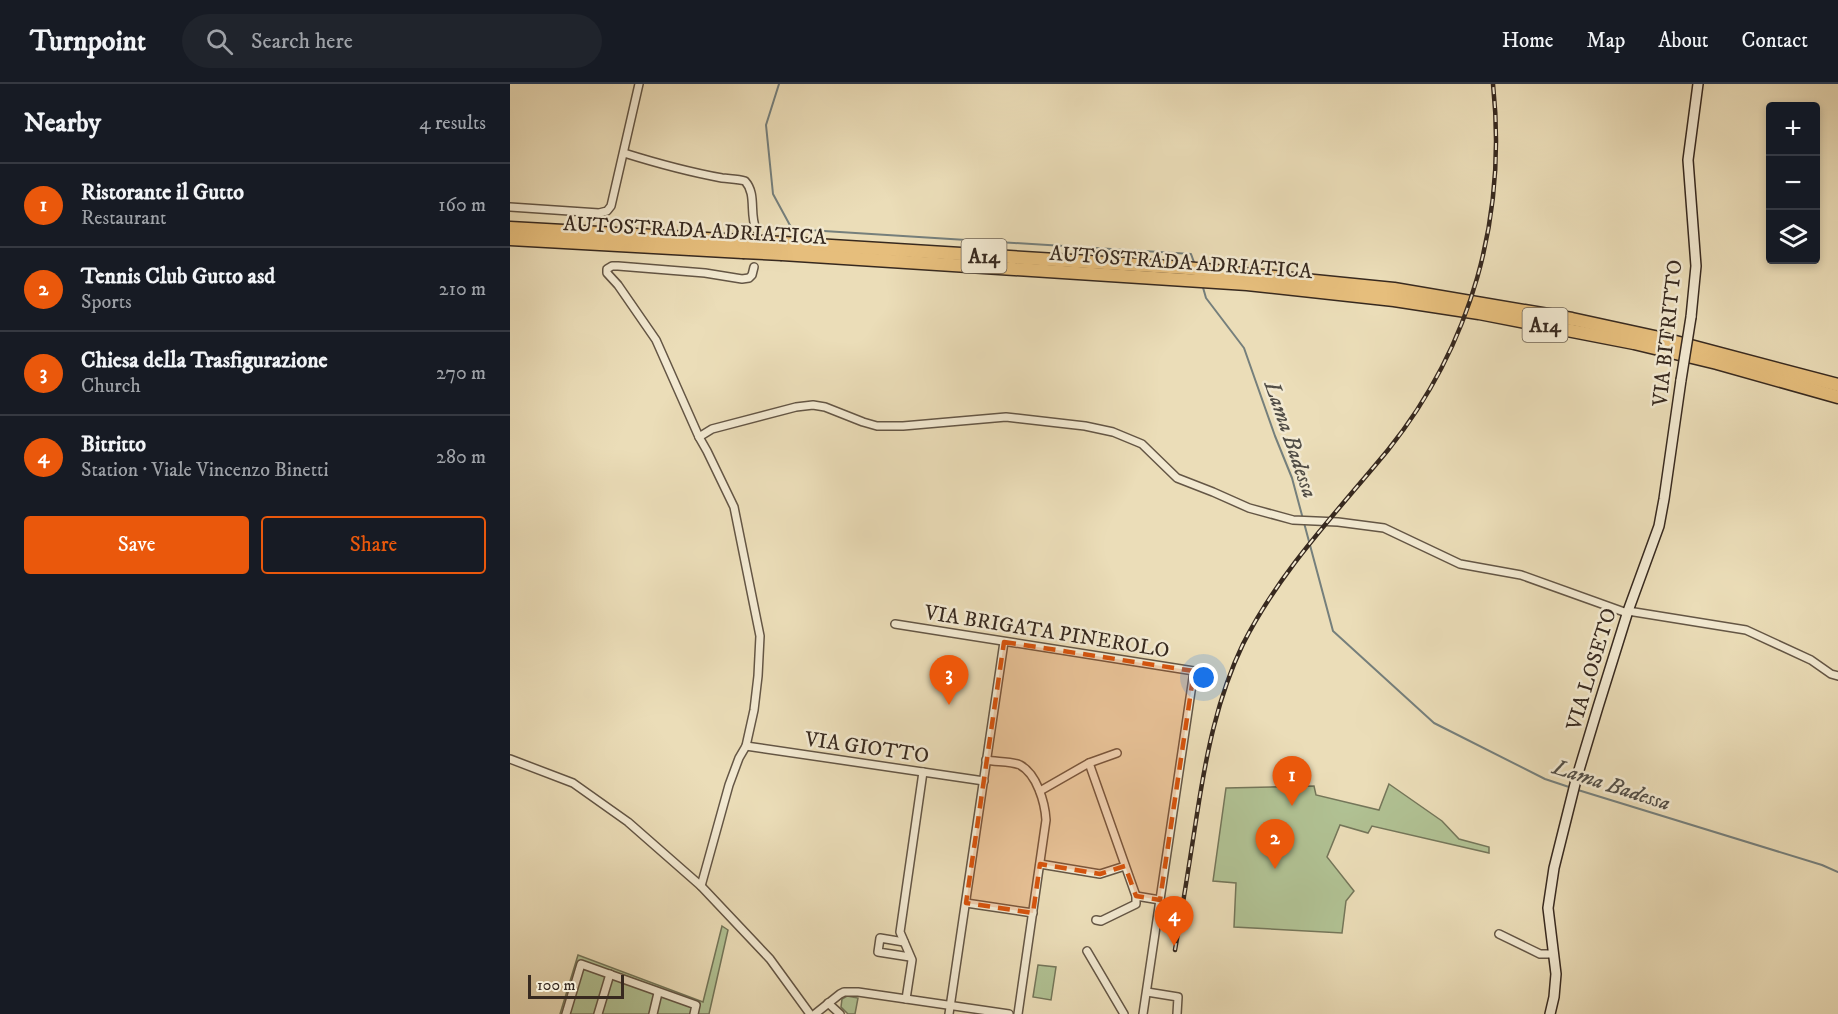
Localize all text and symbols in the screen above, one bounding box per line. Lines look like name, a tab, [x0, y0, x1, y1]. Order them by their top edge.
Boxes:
search box	[182, 14, 602, 68]
text: Turnpoint	[30, 24, 146, 59]
icon: search	[203, 25, 236, 58]
text: Search here	[251, 28, 353, 55]
text: Home	[1502, 28, 1554, 54]
text: Map	[1587, 28, 1625, 54]
text: About	[1658, 28, 1709, 54]
text: Contact	[1742, 28, 1808, 54]
map controls	[1766, 102, 1820, 264]
button: +	[1766, 102, 1820, 156]
text: Nearby	[24, 107, 101, 140]
text: 4 results	[419, 111, 486, 136]
button: −	[1766, 156, 1820, 210]
text: Ristorante il Gutto	[81, 179, 244, 206]
text: 1	[40, 193, 47, 218]
text: 160 m	[438, 193, 486, 218]
text: Restaurant	[81, 206, 166, 231]
button: layers	[1766, 210, 1820, 264]
street label: AUTOSTRADA ADRIATICA	[563, 211, 828, 251]
road number: A14	[962, 239, 1006, 273]
street label: AUTOSTRADA ADRIATICA	[1049, 241, 1314, 285]
street label: VIA BITRITTO	[1647, 258, 1689, 409]
text: Tennis Club Gutto asd	[81, 263, 275, 290]
text: 2	[39, 277, 48, 302]
text: 210 m	[439, 277, 486, 302]
text: Sports	[81, 290, 132, 315]
road number: A14	[1522, 308, 1568, 342]
text: Chiesa della Trasfigurazione	[81, 347, 328, 374]
text: 3	[40, 361, 47, 386]
text: 270 m	[436, 361, 486, 386]
text: Church	[81, 374, 141, 399]
water label: Lama Badessa	[1257, 376, 1323, 502]
text: Bitritto	[81, 431, 146, 458]
text: 4	[38, 445, 49, 470]
text: 280 m	[436, 445, 486, 470]
text: Station · Viale Vincenzo Binetti	[81, 458, 329, 483]
button: Save	[24, 516, 249, 574]
button: Share	[261, 516, 486, 574]
street label: VIA BRIGATA PINEROLO	[922, 600, 1171, 664]
street label: VIA LOSETO	[1561, 605, 1623, 735]
pin: 3	[930, 656, 968, 705]
your location	[1189, 663, 1218, 692]
street label: VIA GIOTTO	[802, 726, 931, 770]
water label: Lama Badessa	[1548, 753, 1674, 817]
pin: 1	[1272, 756, 1312, 806]
pin: 2	[1256, 820, 1294, 869]
pin: 4	[1154, 896, 1194, 946]
scale bar	[528, 972, 624, 1000]
text: 100 m	[537, 975, 576, 995]

